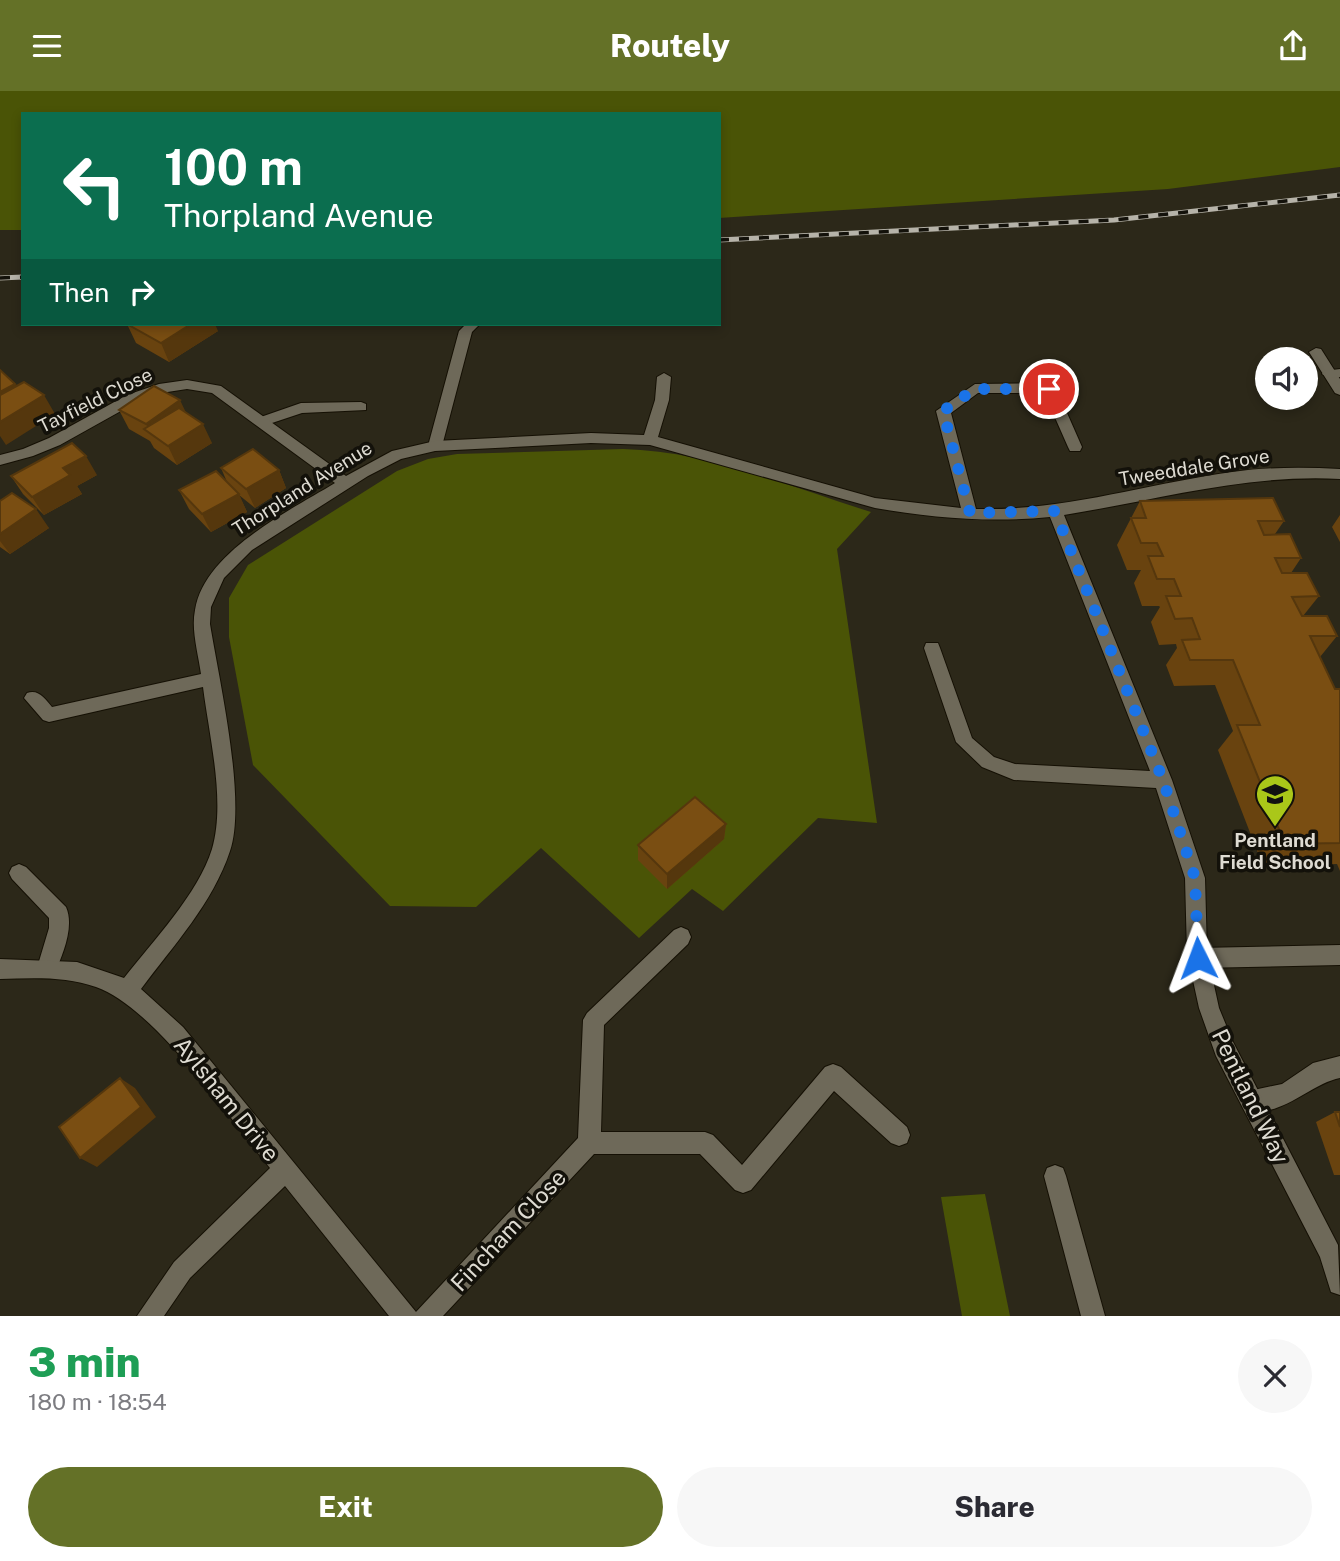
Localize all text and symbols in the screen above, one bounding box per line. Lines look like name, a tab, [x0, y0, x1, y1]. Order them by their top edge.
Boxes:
icon: menu	[28, 27, 66, 65]
text: Routely	[610, 27, 730, 64]
icon: share	[1274, 27, 1312, 65]
text: 100 m	[164, 138, 303, 196]
icon: left	[49, 140, 140, 231]
text: Thorpland Avenue	[164, 197, 434, 234]
icon: right	[123, 273, 161, 311]
text: Then	[49, 277, 109, 308]
map controls	[1255, 347, 1318, 410]
button: sound	[1255, 347, 1318, 410]
pin	[1019, 359, 1079, 419]
street label: Tayfield Close	[34, 363, 156, 437]
icon: arrive	[1030, 370, 1068, 408]
street label: Thorpland Avenue	[228, 436, 376, 540]
street label: Tweeddale Grove	[1117, 444, 1271, 490]
school or university icon: Pentland Field School	[1254, 773, 1296, 828]
place label: Pentland Field School	[1219, 829, 1331, 873]
position arrow	[1161, 921, 1235, 995]
street label: Pentland Way	[1207, 1024, 1295, 1168]
street label: Aylsham Drive	[169, 1031, 285, 1167]
street label: Fincham Close	[445, 1164, 571, 1296]
text: 3 min	[28, 1337, 141, 1386]
button: close	[1238, 1339, 1312, 1413]
text: 180 m · 18:54	[28, 1388, 167, 1415]
button: Exit	[28, 1467, 663, 1547]
button: Share	[677, 1467, 1312, 1547]

